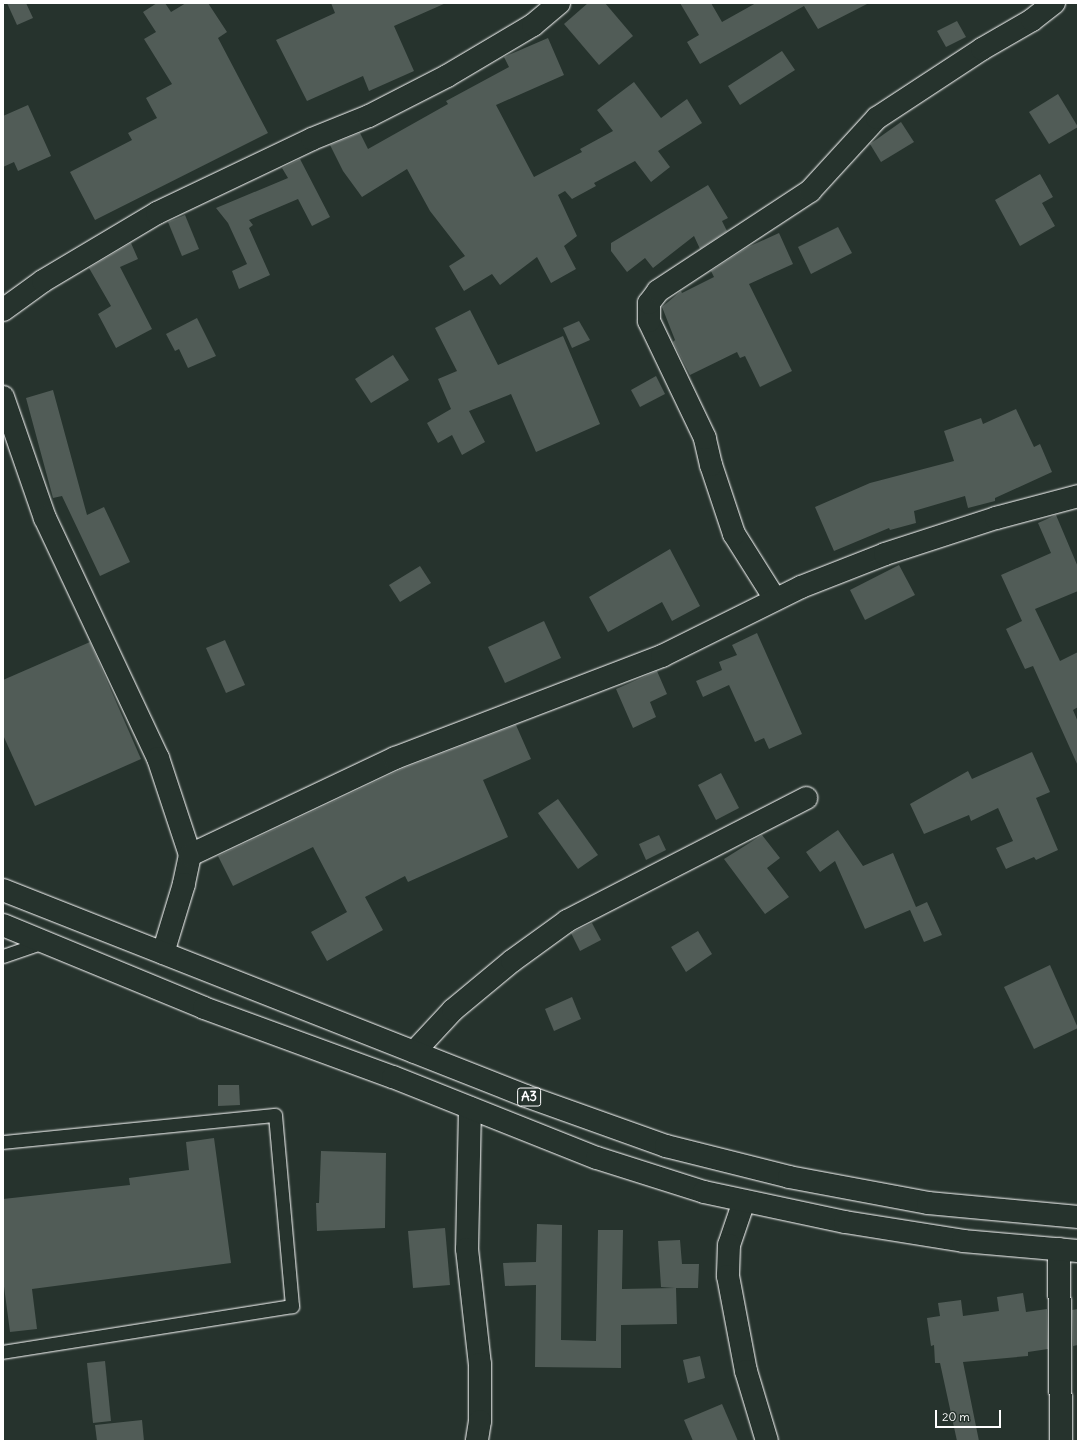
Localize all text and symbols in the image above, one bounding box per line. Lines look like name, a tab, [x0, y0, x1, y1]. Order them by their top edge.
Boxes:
road number: A3	[517, 1086, 541, 1108]
scale bar	[937, 1402, 1003, 1428]
text: 20 m	[942, 1409, 970, 1424]

